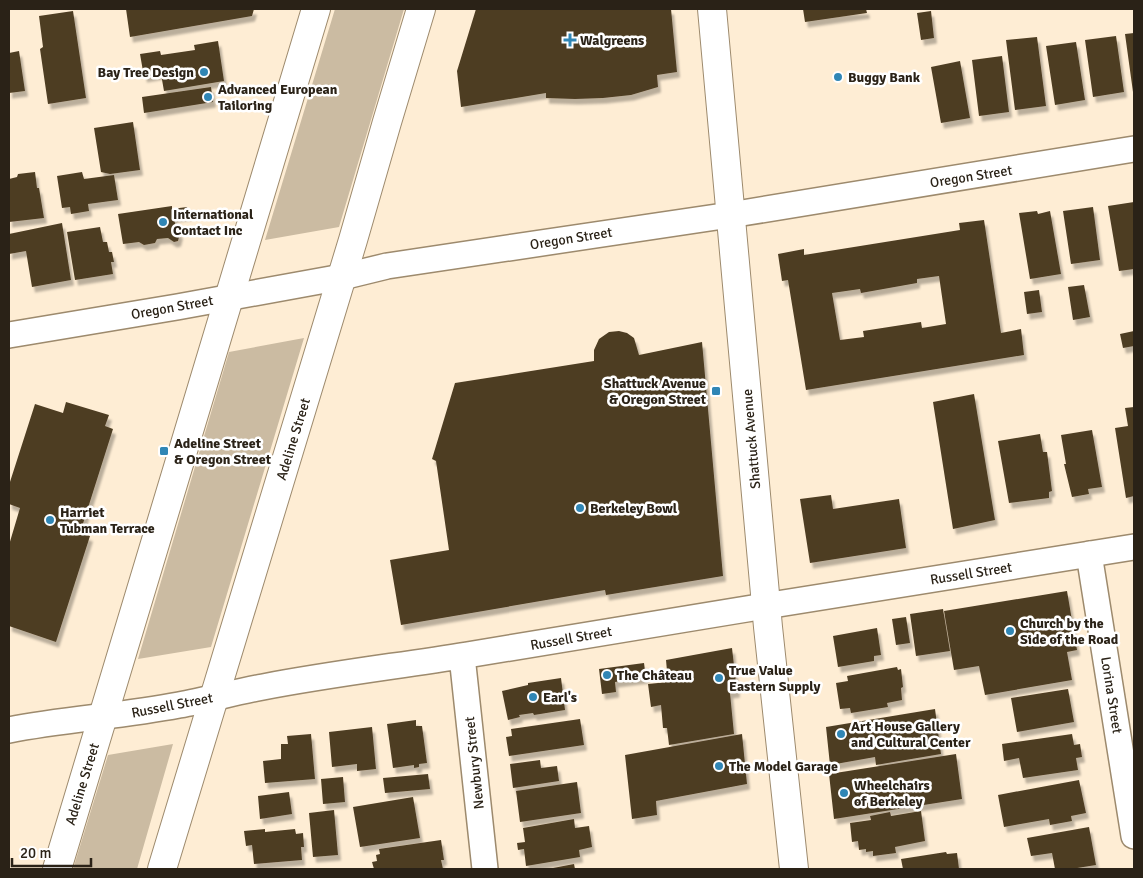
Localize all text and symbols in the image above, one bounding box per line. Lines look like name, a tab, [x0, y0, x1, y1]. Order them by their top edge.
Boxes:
place label: Walgreens	[580, 32, 644, 49]
marker: Walgreens	[564, 34, 576, 46]
place label: Bay Tree Design	[98, 64, 194, 81]
marker: Bay Tree Design	[198, 66, 210, 78]
place label: Buggy Bank	[848, 69, 921, 86]
marker: Buggy Bank	[832, 71, 844, 83]
place label: Advanced European Tailoring	[218, 81, 338, 114]
marker: Advanced European Tailoring	[202, 91, 214, 103]
street label: Oregon Street	[929, 162, 1013, 191]
place label: International Contact Inc	[173, 206, 254, 239]
marker: International Contact Inc	[157, 216, 169, 228]
street label: Oregon Street	[529, 224, 613, 253]
street label: Oregon Street	[130, 292, 215, 323]
place label: Shattuck Avenue & Oregon Street	[604, 375, 707, 408]
marker: Shattuck Avenue & Oregon Street	[710, 385, 722, 397]
street label: Shattuck Avenue	[739, 388, 764, 490]
street label: Adeline Street	[273, 396, 314, 482]
place label: Adeline Street & Oregon Street	[174, 435, 272, 468]
marker: Adeline Street & Oregon Street	[158, 445, 170, 457]
place label: Berkeley Bowl	[590, 500, 678, 517]
marker: Berkeley Bowl	[574, 502, 586, 514]
place label: Harriet Tubman Terrace	[60, 504, 155, 537]
marker: Harriet Tubman Terrace	[44, 514, 56, 526]
street label: Russell Street	[929, 559, 1013, 588]
place label: Church by the Side of the Road	[1020, 615, 1119, 648]
street label: Russell Street	[529, 623, 613, 654]
marker: Church by the Side of the Road	[1004, 625, 1016, 637]
street label: Lorina Street	[1097, 655, 1126, 735]
place label: True Value Eastern Supply	[729, 662, 820, 695]
place label: The Château	[617, 667, 692, 684]
marker: The Château	[601, 669, 613, 681]
marker: True Value Eastern Supply	[713, 672, 725, 684]
street label: Russell Street	[130, 689, 214, 722]
place label: Earl's	[543, 689, 577, 706]
marker: Earl's	[527, 691, 539, 703]
street label: Newbury Street	[461, 716, 488, 810]
place label: Art House Gallery and Cultural Center	[851, 718, 971, 751]
marker: Art House Gallery and Cultural Center	[835, 728, 847, 740]
street label: Adeline Street	[62, 741, 103, 827]
place label: The Model Garage	[729, 758, 838, 775]
marker: The Model Garage	[713, 760, 725, 772]
place label: Wheelchairs of Berkeley	[854, 777, 930, 810]
marker: Wheelchairs of Berkeley	[838, 787, 850, 799]
scale bar	[12, 836, 91, 868]
text: 20 m	[20, 844, 51, 862]

